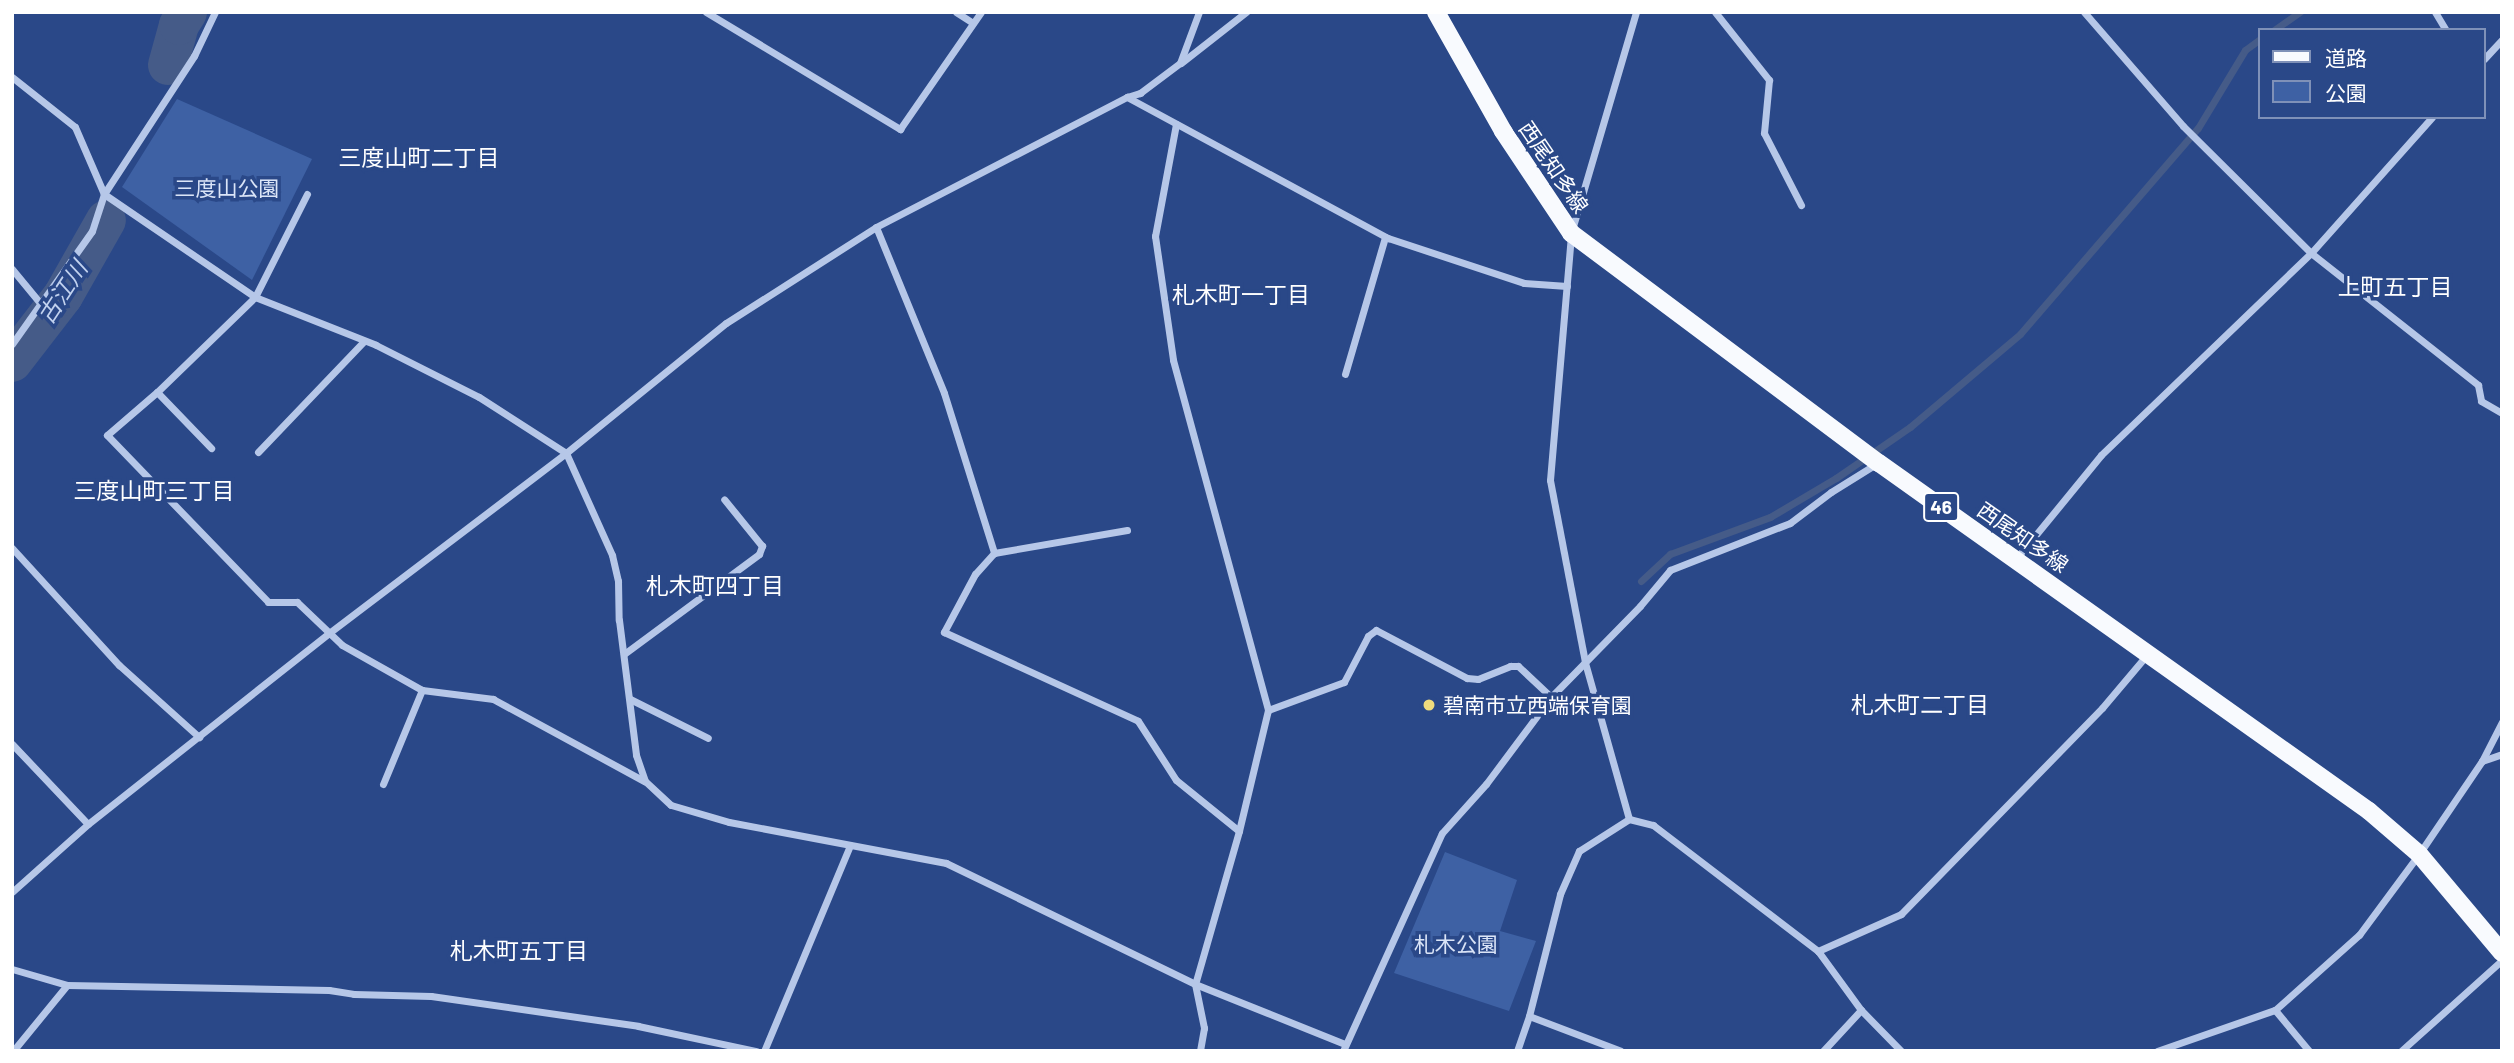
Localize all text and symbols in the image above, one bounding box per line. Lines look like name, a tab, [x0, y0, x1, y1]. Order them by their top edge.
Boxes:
legend	[2258, 28, 2486, 119]
text: 道路	[2325, 45, 2367, 70]
text: 公園	[2325, 80, 2367, 105]
street label: 西尾知多線	[1514, 116, 1594, 218]
district label: 三度山町二丁目	[339, 143, 499, 171]
park label: 三度山公園	[175, 175, 279, 201]
water label: 古江川	[32, 256, 92, 328]
district label: 上町五丁目	[2338, 272, 2452, 300]
district label: 札木町一丁目	[1172, 280, 1310, 308]
district label: 三度山町三丁目	[74, 476, 234, 504]
road number: 46	[1922, 492, 1960, 522]
street label: 西尾知多線	[1973, 497, 2073, 577]
district label: 札木町四丁目	[646, 571, 784, 599]
district label: 札木町二丁目	[1851, 690, 1989, 718]
place label: 碧南市立西端保育園	[1443, 692, 1632, 718]
marker: 碧南市立西端保育園	[1421, 697, 1437, 713]
park label: 札木公園	[1414, 931, 1498, 957]
district label: 札木町五丁目	[450, 936, 588, 964]

